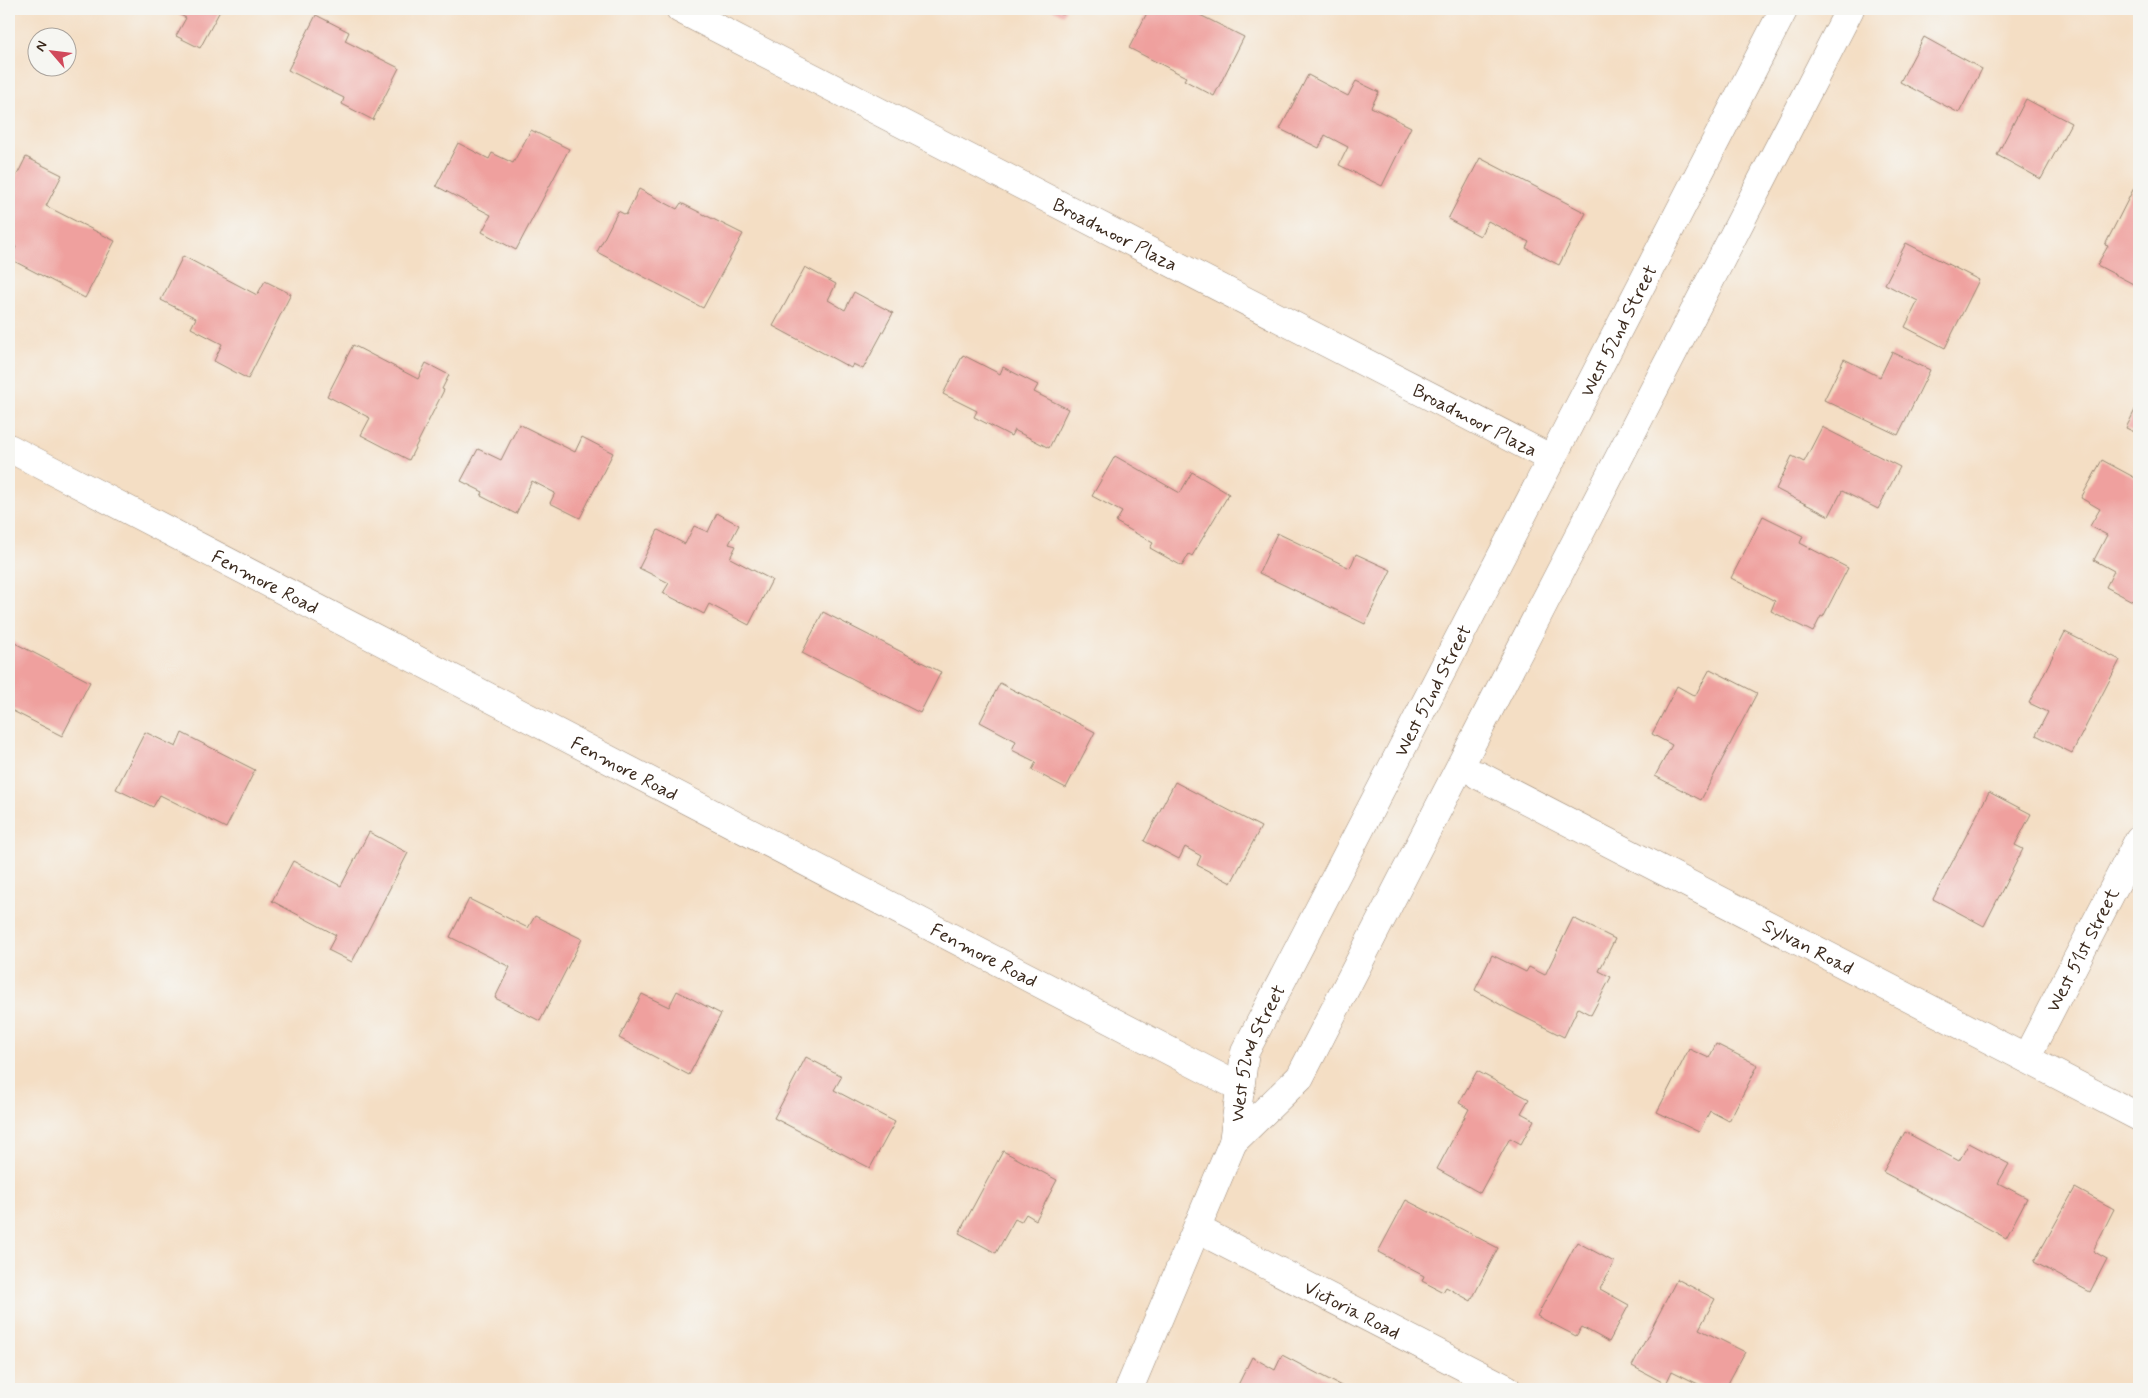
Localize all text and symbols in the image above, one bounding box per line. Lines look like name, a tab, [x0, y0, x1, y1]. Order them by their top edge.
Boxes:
north arrow	[28, 28, 78, 78]
text: N	[31, 38, 52, 55]
street label: Broadmoor Plaza	[1048, 192, 1181, 278]
street label: West 52nd Street	[1575, 261, 1664, 401]
street label: Broadmoor Plaza	[1408, 378, 1541, 463]
street label: Fenmore Road	[207, 544, 323, 621]
street label: West 52nd Street	[1389, 621, 1478, 761]
street label: Fenmore Road	[566, 731, 682, 807]
street label: West 51st Street	[2041, 884, 2126, 1017]
street label: Sylvan Road	[1758, 913, 1858, 981]
street label: Fenmore Road	[926, 918, 1041, 994]
street label: West 52nd Street	[1225, 980, 1292, 1124]
street label: Victoria Road	[1299, 1275, 1404, 1346]

